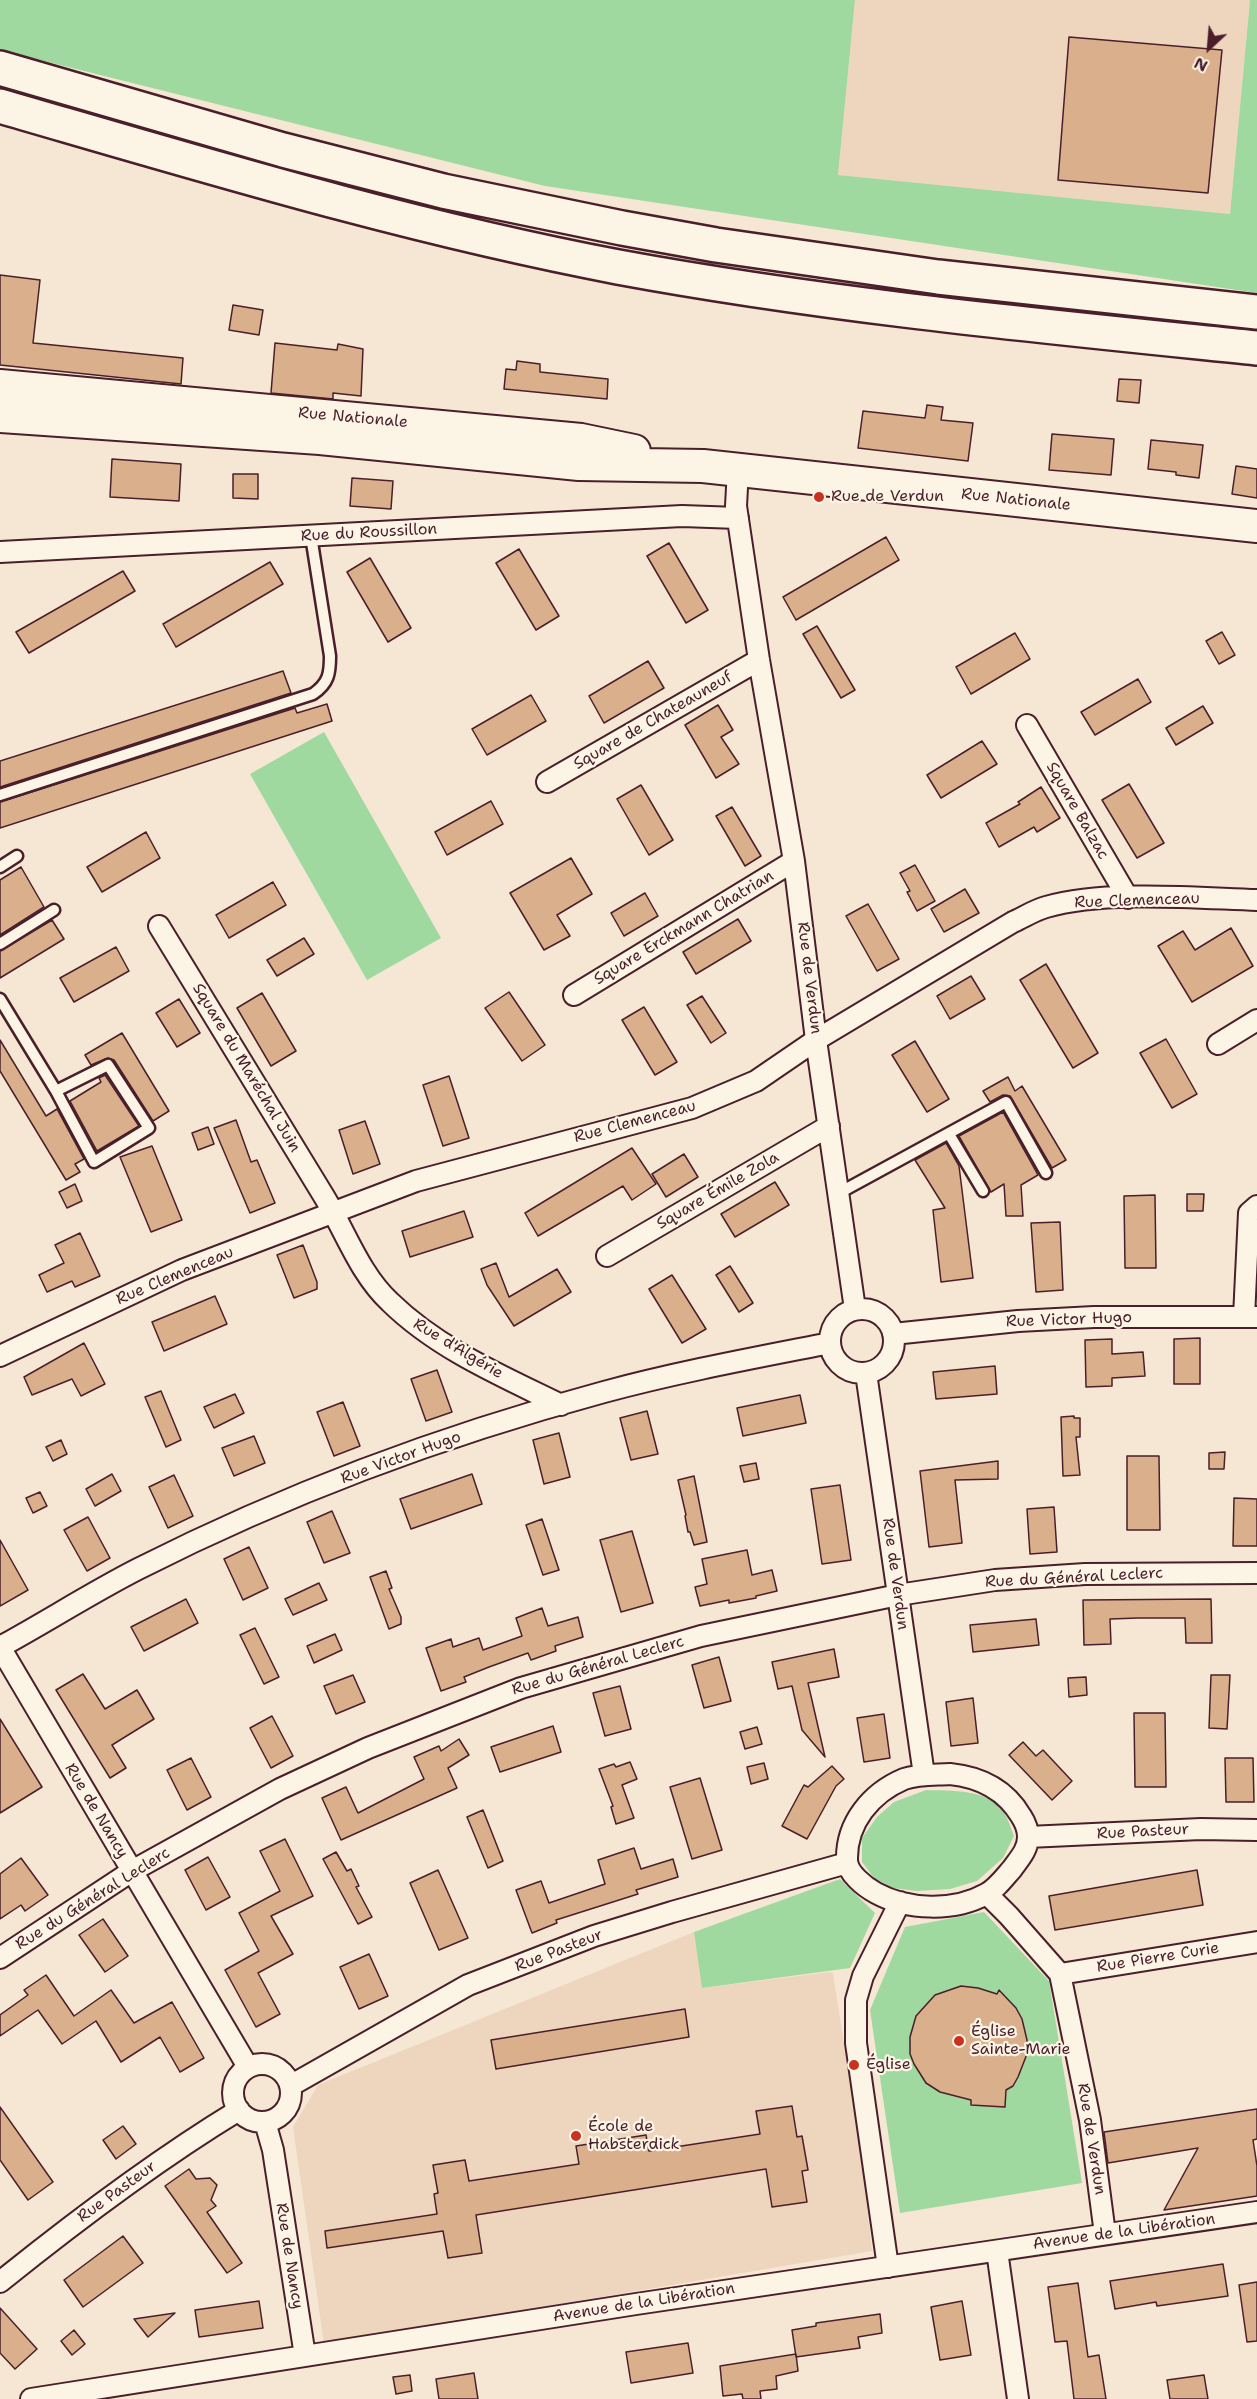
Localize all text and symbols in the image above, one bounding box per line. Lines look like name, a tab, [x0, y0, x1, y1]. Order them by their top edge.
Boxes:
north arrow	[1179, 18, 1239, 78]
text: N	[1191, 52, 1211, 77]
street label: Rue Nationale	[297, 404, 409, 432]
street label: Rue Nationale	[960, 485, 1072, 515]
place label: Rue de Verdun	[831, 487, 944, 507]
marker: Rue de Verdun	[812, 490, 826, 504]
street label: Rue du Roussillon	[300, 520, 438, 546]
street label: Square de Chateauneuf	[570, 668, 736, 774]
street label: Square Balzac	[1041, 759, 1113, 863]
street label: Square Erckmann Chatrian	[591, 867, 777, 989]
street label: Rue Clemenceau	[1074, 889, 1200, 913]
street label: Rue de Verdun	[793, 921, 825, 1035]
street label: Square du Maréchal Juin	[188, 980, 304, 1156]
street label: Rue Clemenceau	[572, 1096, 698, 1148]
street label: Square Émile Zola	[653, 1148, 783, 1234]
street label: Rue Clemenceau	[113, 1243, 237, 1309]
street label: Rue Victor Hugo	[1006, 1308, 1132, 1332]
street label: Rue d'Algérie	[410, 1315, 506, 1383]
street label: Rue Victor Hugo	[338, 1427, 464, 1489]
street label: Rue de Verdun	[878, 1517, 912, 1631]
street label: Rue du Général Leclerc	[984, 1564, 1164, 1592]
street label: Rue du Général Leclerc	[510, 1632, 686, 1700]
street label: Rue de Nancy	[60, 1760, 132, 1862]
street label: Rue Pasteur	[1096, 1820, 1190, 1844]
street label: Rue du Général Leclerc	[12, 1844, 174, 1954]
street label: Rue Pasteur	[512, 1925, 606, 1977]
street label: Rue Pierre Curie	[1095, 1939, 1221, 1977]
place label: Église Sainte-Marie	[971, 2022, 1071, 2060]
marker: Église Sainte-Marie	[952, 2034, 966, 2048]
place label: Église	[866, 2055, 911, 2075]
marker: Église	[847, 2058, 861, 2072]
street label: Rue de Verdun	[1073, 2082, 1109, 2196]
place label: École de Habsterdick	[588, 2117, 680, 2155]
marker: École de Habsterdick	[569, 2129, 583, 2143]
street label: Rue Pasteur	[74, 2157, 160, 2227]
street label: Rue de Nancy	[271, 2201, 307, 2311]
street label: Avenue de la Libération	[1032, 2210, 1216, 2254]
street label: Avenue de la Libération	[552, 2279, 736, 2327]

